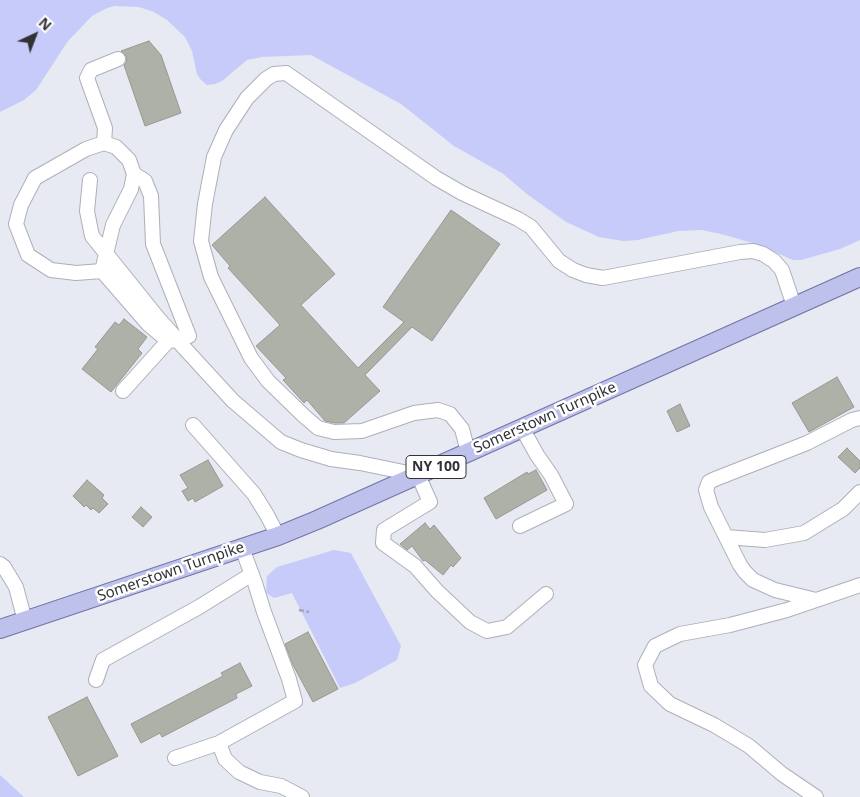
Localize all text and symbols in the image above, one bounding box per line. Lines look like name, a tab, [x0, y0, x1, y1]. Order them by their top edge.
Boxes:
north arrow	[10, 10, 60, 60]
text: N	[35, 13, 56, 34]
street label: Somerstown Turnpike	[471, 378, 619, 458]
road number: NY 100	[406, 456, 466, 478]
street label: Somerstown Turnpike	[95, 538, 247, 606]

